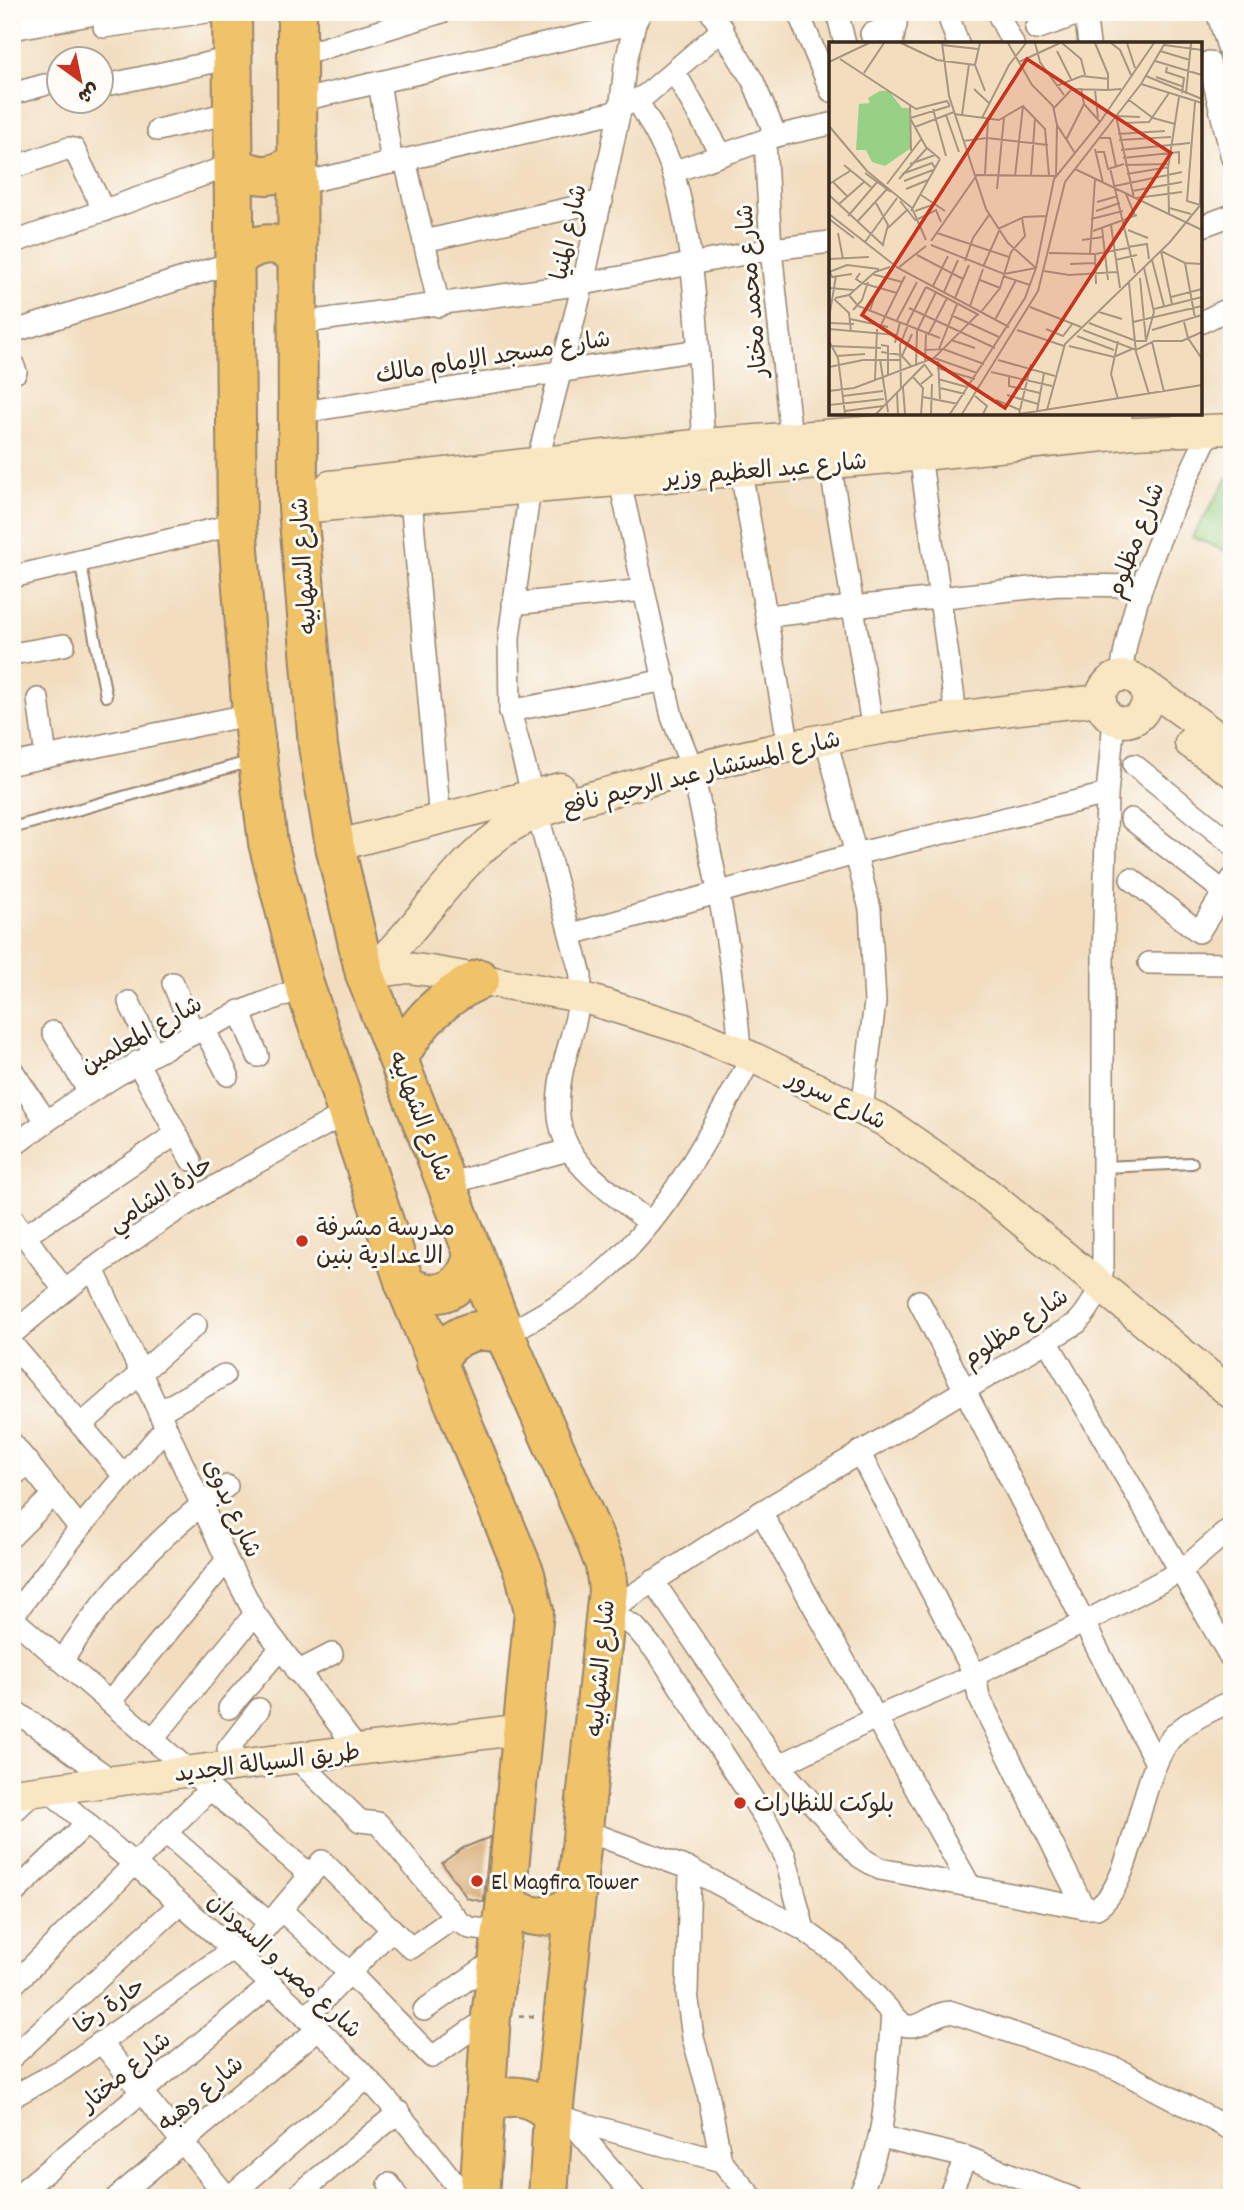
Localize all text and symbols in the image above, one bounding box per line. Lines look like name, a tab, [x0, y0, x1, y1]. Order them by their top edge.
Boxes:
inset map	[829, 42, 1202, 415]
north arrow	[46, 46, 116, 116]
text: ش	[71, 74, 103, 108]
street label: شارع المنيا	[544, 181, 598, 284]
street label: شارع محمد مختار	[729, 203, 779, 381]
street label: شارع مسجد الإمام مالك	[374, 324, 613, 394]
street label: شارع عبد العظيم وزير	[660, 446, 869, 498]
street label: شارع مظلوم	[1100, 478, 1175, 604]
street label: شارع الشهابيه	[284, 496, 328, 635]
street label: شارع المستشار عبد الرحيم نافع	[559, 724, 845, 826]
street label: شارع المعلمين	[75, 989, 210, 1084]
street label: شارع الشهابيه	[378, 1047, 459, 1187]
street label: شارع سرور	[779, 1062, 891, 1140]
street label: حارة الشامي	[102, 1149, 221, 1243]
place label: مدرسة مشرفة الاعدادية بنين	[316, 1213, 455, 1275]
marker: مدرسة مشرفة الاعدادية بنين	[294, 1233, 310, 1249]
street label: شارع مظلوم	[957, 1281, 1077, 1378]
street label: شارع بدوى	[193, 1454, 268, 1564]
street label: شارع الشهابيه	[580, 1598, 626, 1738]
street label: طريق السيالة الجديد	[172, 1737, 362, 1793]
place label: بلوكت للنظارات	[754, 1789, 894, 1823]
marker: بلوكت للنظارات	[732, 1795, 748, 1811]
place label: El Magfira Tower	[491, 1867, 639, 1901]
marker: El Magfira Tower	[469, 1873, 485, 1889]
street label: شارع مصر و السودان	[198, 1886, 368, 2048]
street label: حارة رخا	[68, 1970, 153, 2044]
street label: شارع مختار	[72, 2025, 180, 2123]
street label: شارع وهبه	[151, 2049, 252, 2142]

